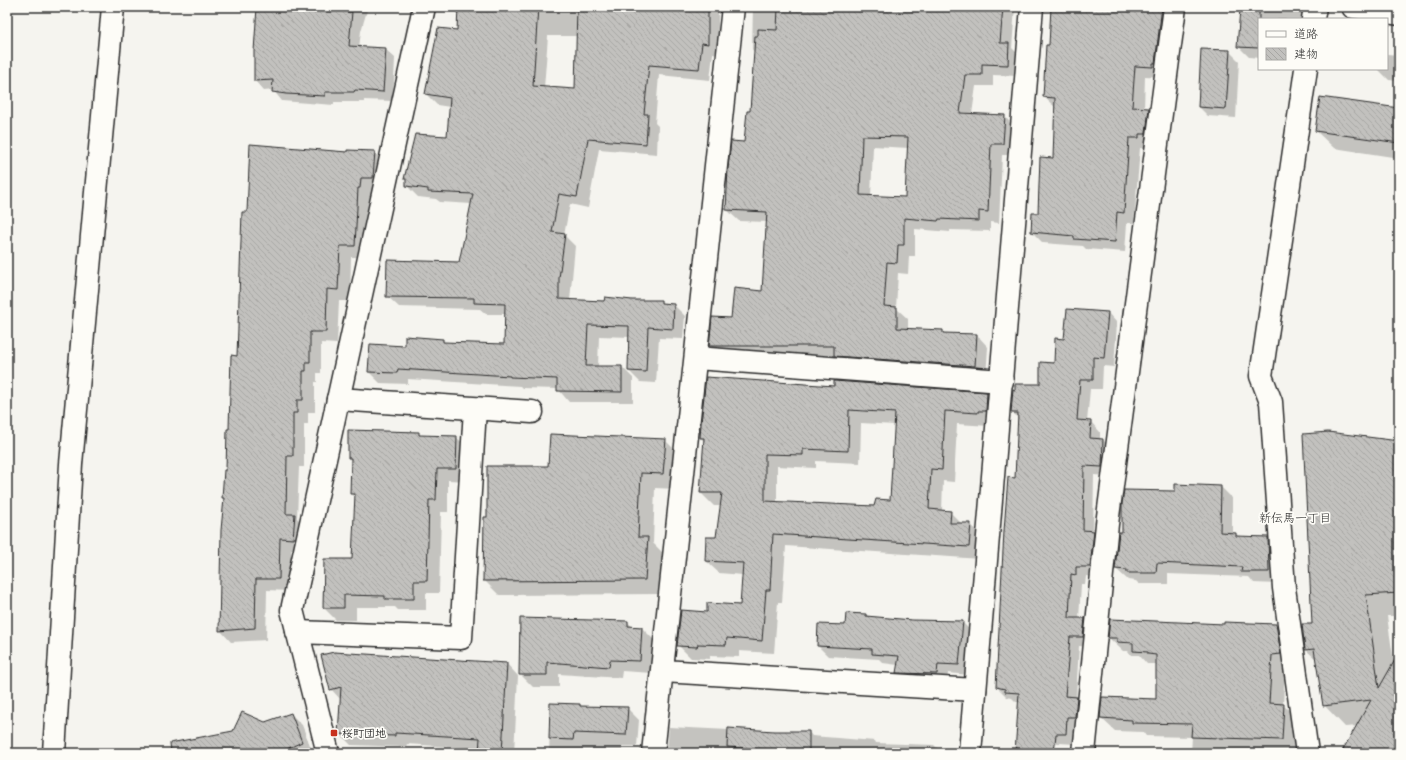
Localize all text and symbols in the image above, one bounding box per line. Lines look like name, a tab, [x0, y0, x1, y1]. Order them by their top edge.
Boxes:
legend	[1258, 18, 1388, 70]
text: 道路	[1294, 24, 1318, 42]
text: 建物	[1294, 44, 1318, 62]
district label: 新伝馬一丁目	[1259, 508, 1331, 526]
place label: 桜町団地	[342, 724, 386, 741]
marker: 桜町団地	[329, 728, 339, 738]

